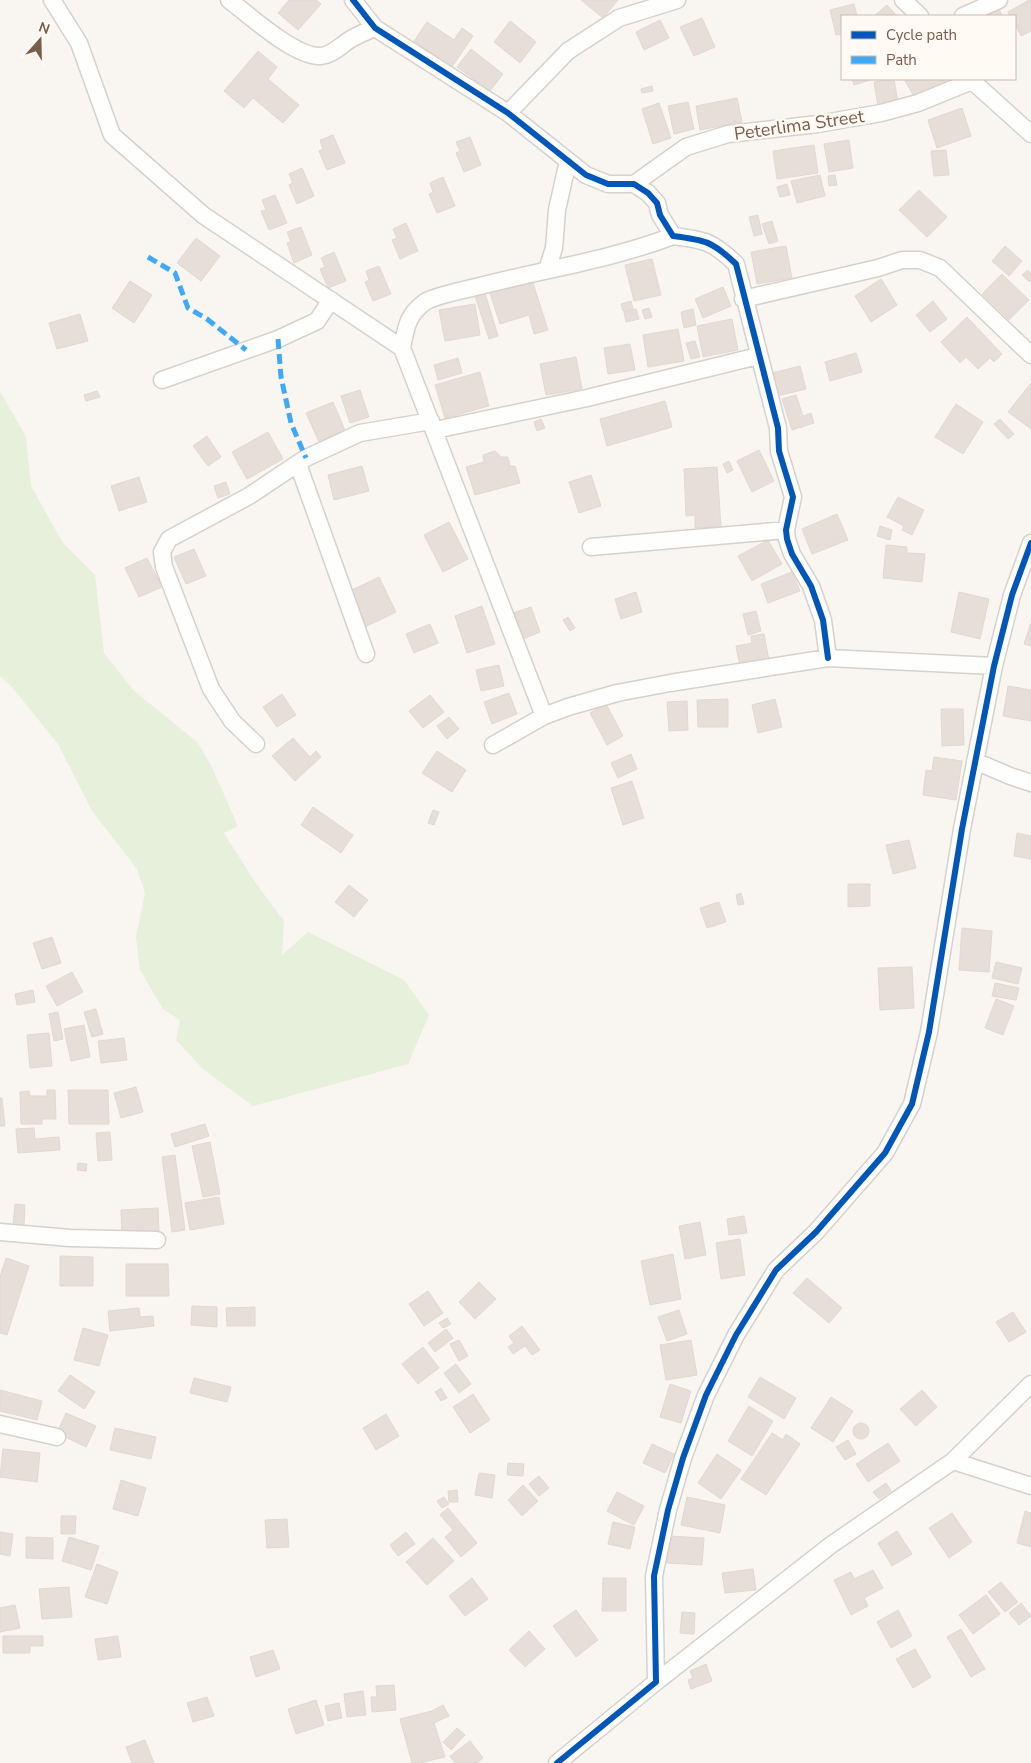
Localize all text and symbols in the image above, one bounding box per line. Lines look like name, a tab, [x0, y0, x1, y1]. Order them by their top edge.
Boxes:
north arrow	[15, 15, 65, 65]
legend	[841, 15, 1016, 80]
text: N	[36, 18, 52, 39]
text: Cycle path	[886, 25, 957, 45]
text: Path	[886, 50, 917, 70]
street label: Peterlima Street	[732, 104, 866, 146]

